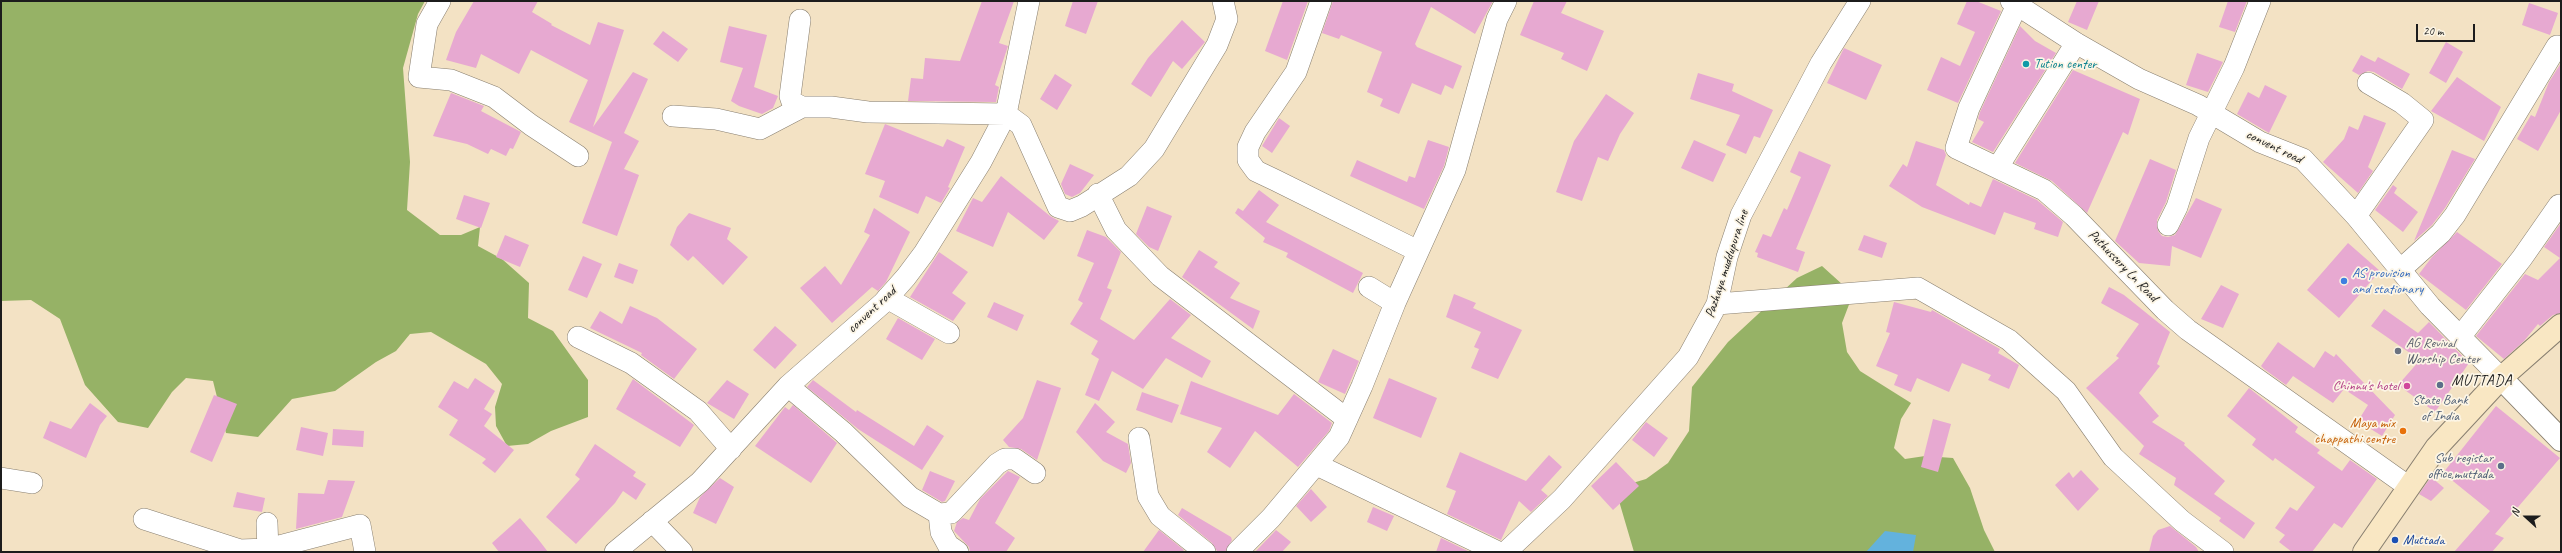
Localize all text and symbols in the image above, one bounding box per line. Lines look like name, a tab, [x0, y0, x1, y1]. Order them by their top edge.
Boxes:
scale bar	[2418, 16, 2477, 42]
text: 20 m	[2423, 23, 2443, 39]
place label: Tution center	[2034, 56, 2096, 72]
marker: Tution center	[2021, 59, 2031, 69]
street label: convent road	[2243, 126, 2305, 168]
street label: Pazhaya muddupura line	[1702, 208, 1752, 320]
street label: Puthussery Ln Road	[2084, 227, 2162, 305]
place label: AS provision and stationary	[2352, 265, 2423, 298]
marker: AS provision and stationary	[2339, 276, 2349, 286]
street label: convent road	[844, 283, 900, 337]
place label: AG Revival Worship Center	[2406, 335, 2480, 368]
marker: AG Revival Worship Center	[2393, 346, 2403, 356]
district label: MUTTADA	[2451, 372, 2513, 390]
place label: Chinnu's hotel	[2333, 378, 2399, 394]
marker: State Bank of India	[2435, 380, 2445, 390]
marker: Chinnu's hotel	[2402, 381, 2412, 391]
place label: State Bank of India	[2412, 392, 2468, 424]
place label: Maya mix chappathi centre	[2314, 415, 2395, 448]
marker: Maya mix chappathi centre	[2398, 426, 2408, 436]
place label: Sub registar office,muttada	[2427, 450, 2493, 482]
marker: Sub registar office,muttada	[2496, 461, 2506, 471]
north arrow	[2506, 497, 2546, 537]
text: N	[2507, 507, 2523, 518]
place label: Muttada	[2403, 532, 2444, 548]
marker: Muttada	[2390, 535, 2400, 545]

